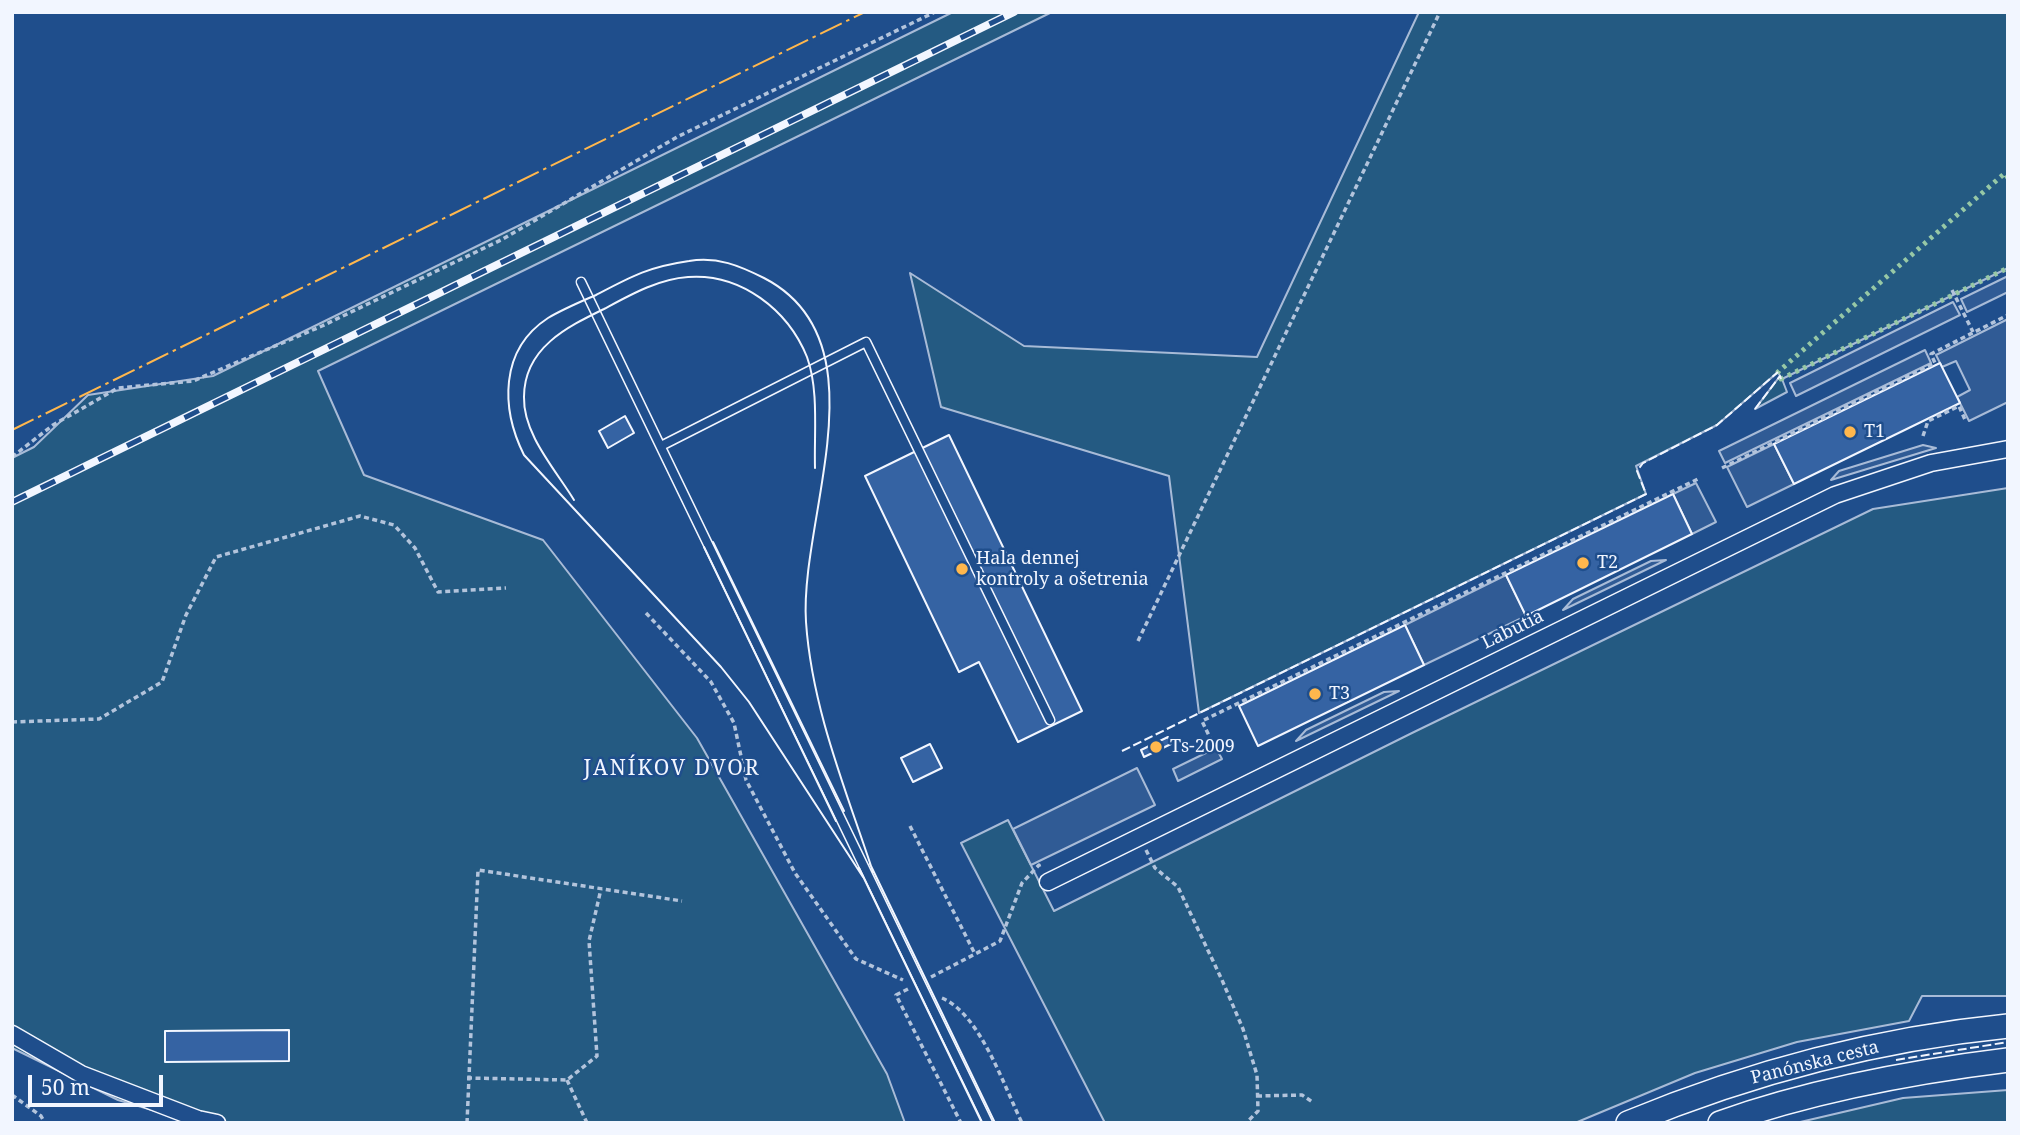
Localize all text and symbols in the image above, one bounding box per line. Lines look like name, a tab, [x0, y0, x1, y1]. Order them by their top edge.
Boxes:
place label: T1	[1864, 421, 1885, 443]
marker: T1	[1842, 424, 1858, 440]
place label: Hala dennej kontroly a ošetrenia	[976, 548, 1149, 590]
place label: T2	[1597, 552, 1618, 574]
marker: T2	[1575, 555, 1591, 571]
marker: Hala dennej kontroly a ošetrenia	[954, 561, 970, 577]
street label: Labutia	[1479, 606, 1547, 654]
place label: T3	[1329, 683, 1350, 705]
marker: T3	[1307, 686, 1323, 702]
place label: Ts-2009	[1170, 736, 1235, 758]
marker: Ts-2009	[1148, 739, 1164, 755]
district label: JANÍKOV DVOR	[585, 756, 759, 782]
street label: Panónska cesta	[1749, 1037, 1881, 1089]
scale bar	[32, 1062, 166, 1106]
text: 50 m	[41, 1073, 90, 1101]

